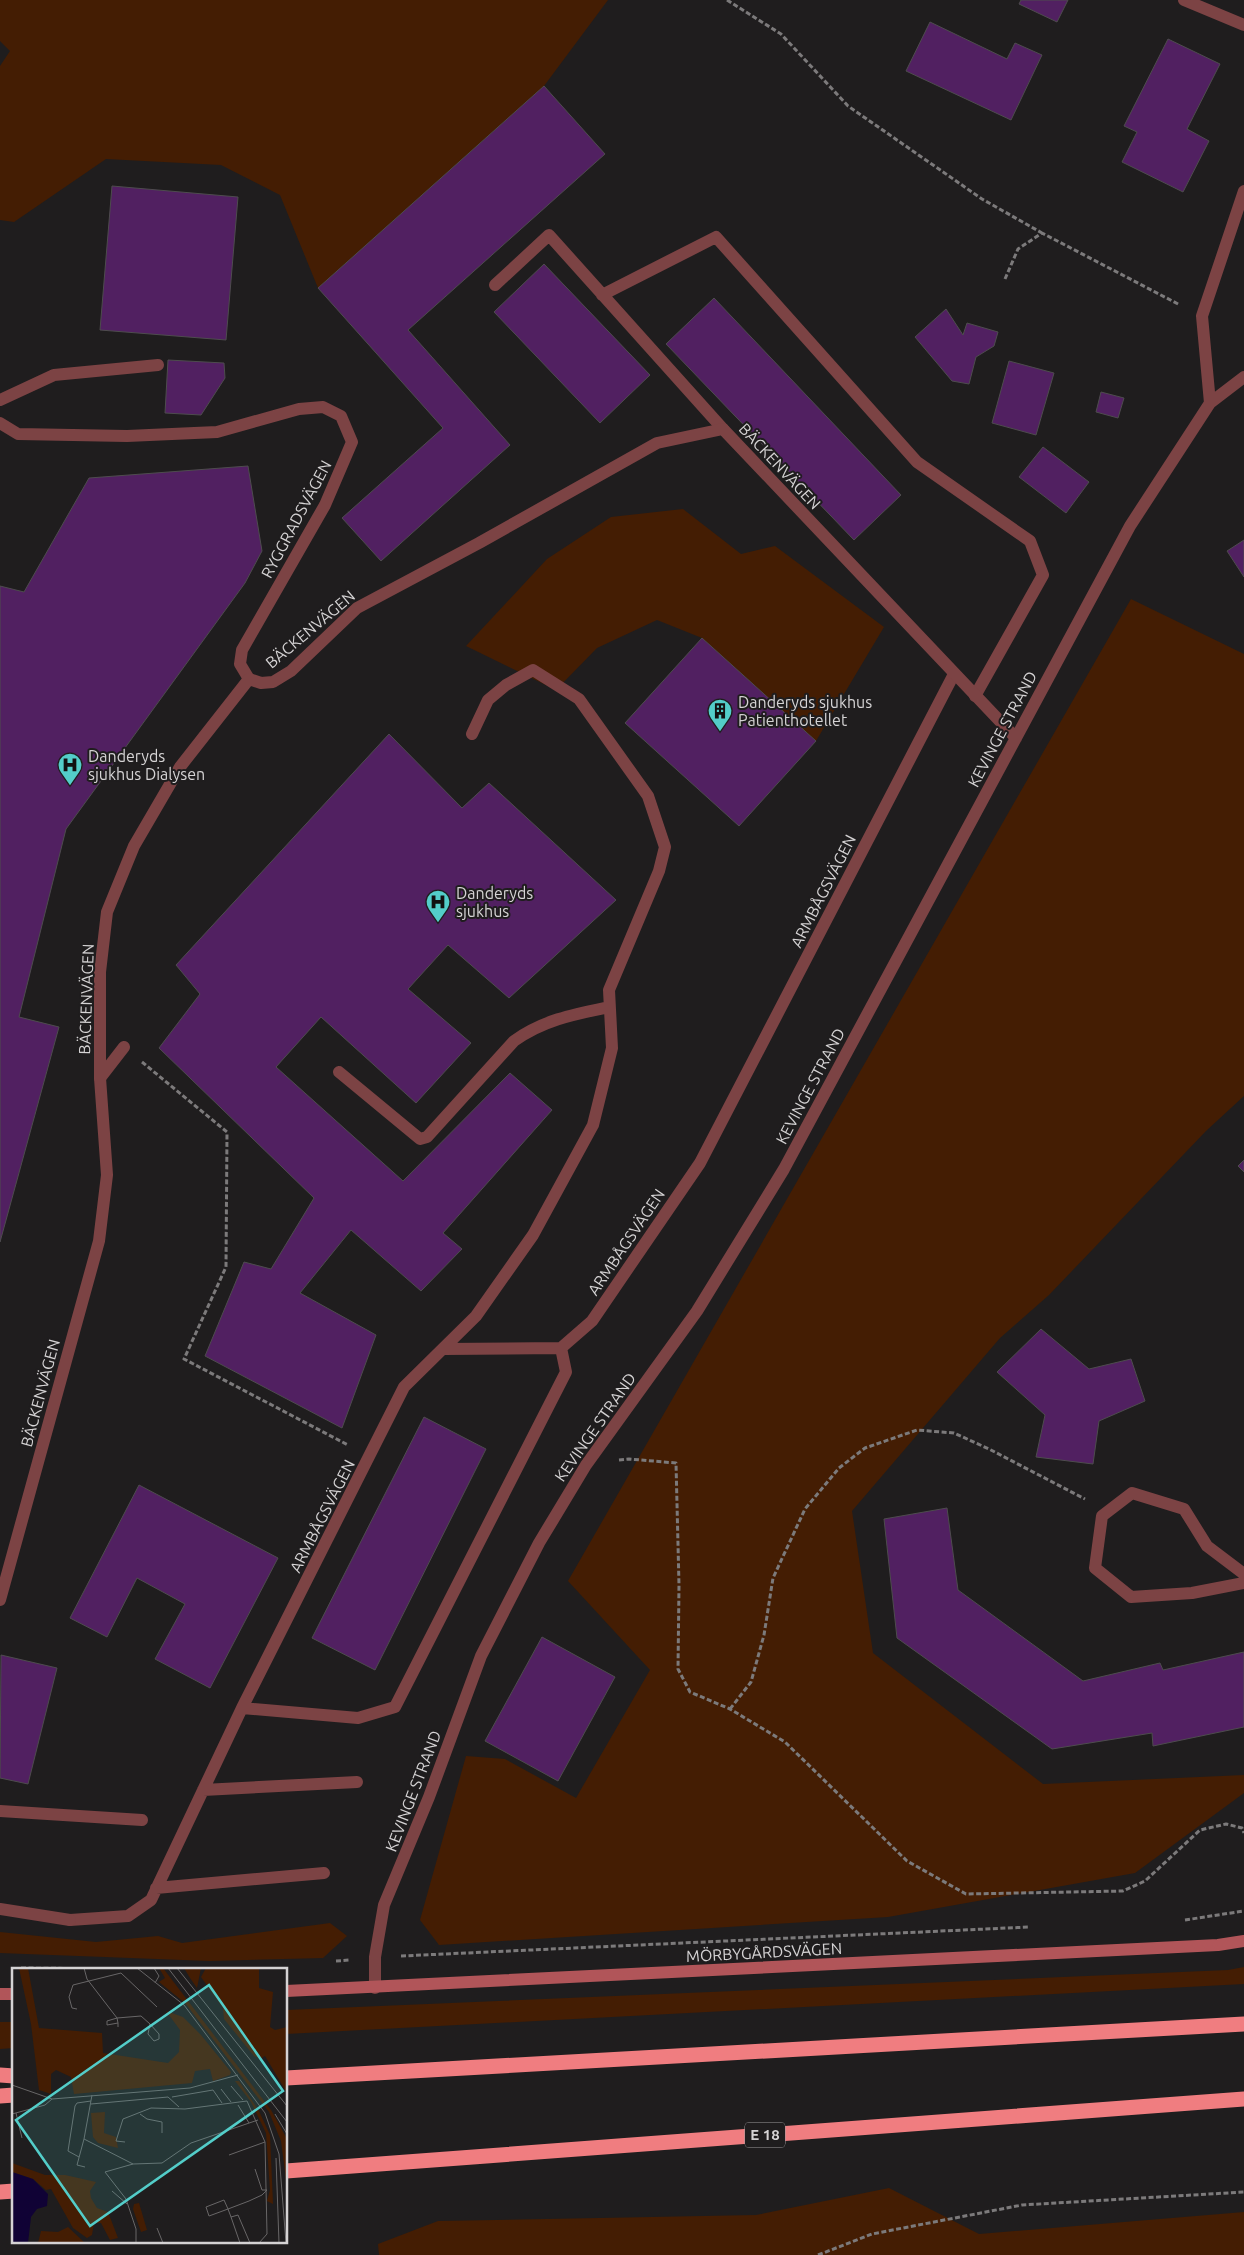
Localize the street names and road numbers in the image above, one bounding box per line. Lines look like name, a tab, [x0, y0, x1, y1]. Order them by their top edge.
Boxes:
street label: BÄCKENVÄGEN	[736, 419, 824, 513]
street label: RYGGRADSVÄGEN	[257, 457, 335, 581]
street label: BÄCKENVÄGEN	[262, 586, 358, 672]
street label: KEVINGE STRAND	[964, 668, 1040, 790]
street label: ARMBÅGSVÄGEN	[787, 832, 859, 950]
street label: BÄCKENVÄGEN	[75, 943, 97, 1055]
street label: KEVINGE STRAND	[772, 1025, 848, 1147]
street label: ARMBÅGSVÄGEN	[584, 1185, 668, 1299]
street label: BÄCKENVÄGEN	[17, 1337, 63, 1449]
street label: KEVINGE STRAND	[551, 1369, 639, 1485]
street label: ARMBÅGSVÄGEN	[286, 1457, 358, 1575]
street label: KEVINGE STRAND	[382, 1728, 444, 1854]
street label: MÖRBYGÅRDSVÄGEN	[686, 1939, 842, 1965]
road number: E 18	[745, 2122, 785, 2148]

